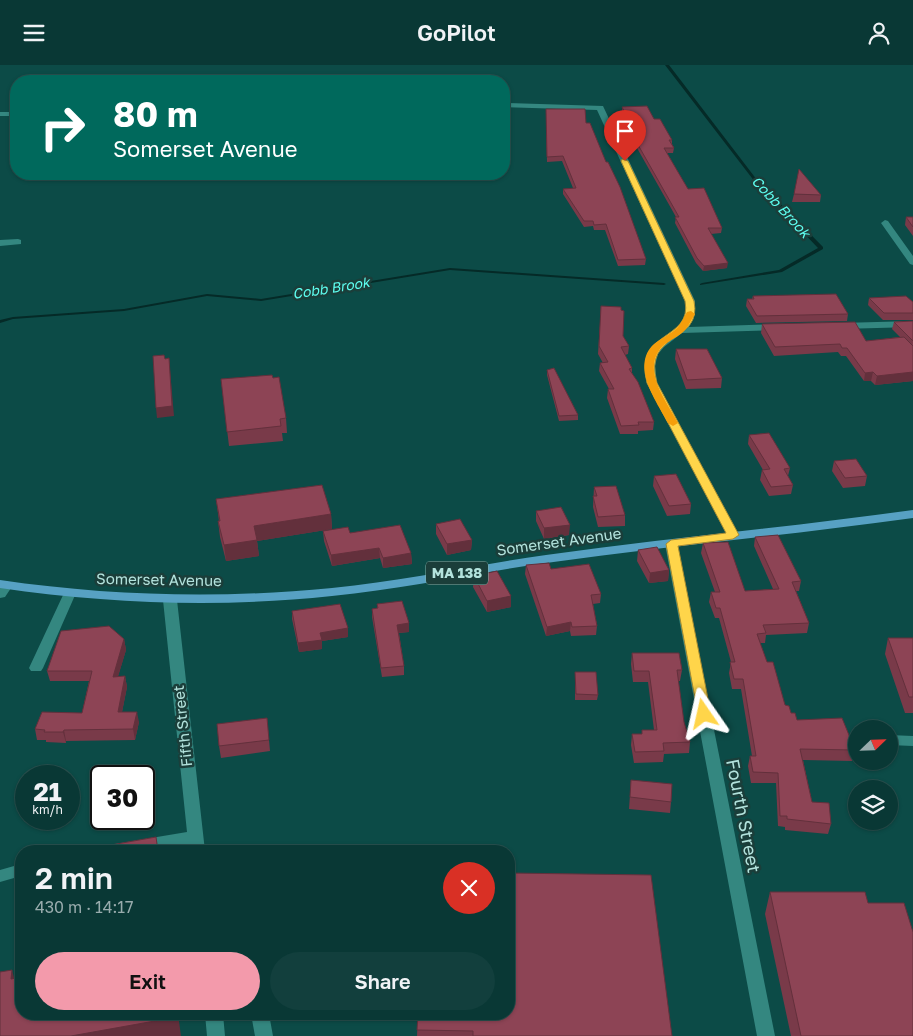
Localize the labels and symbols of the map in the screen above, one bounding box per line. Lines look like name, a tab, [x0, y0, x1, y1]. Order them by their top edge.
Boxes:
pin	[604, 110, 646, 161]
water label: Cobb Brook	[749, 172, 816, 243]
water label: Cobb Brook	[291, 273, 373, 302]
street label: Somerset Avenue	[495, 523, 623, 559]
road number: MA 138	[426, 561, 488, 585]
street label: Somerset Avenue	[96, 569, 222, 589]
street label: Fifth Street	[169, 684, 195, 768]
position arrow	[677, 687, 729, 739]
north arrow	[848, 720, 898, 770]
street label: Fourth Street	[722, 757, 766, 875]
speed limit sign: 30	[90, 765, 155, 830]

